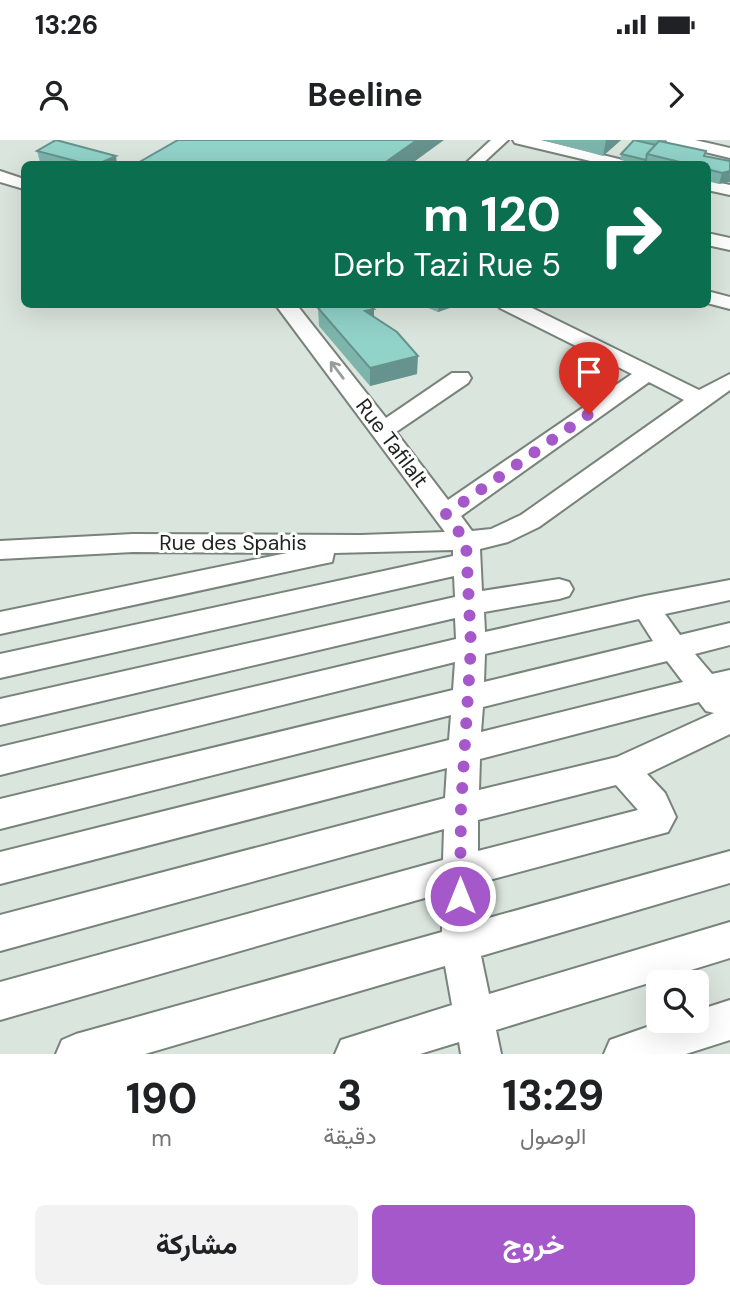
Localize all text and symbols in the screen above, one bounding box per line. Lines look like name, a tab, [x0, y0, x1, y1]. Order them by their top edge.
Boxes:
text: 13:26	[35, 8, 98, 42]
text: Beeline	[307, 74, 423, 116]
icon: person	[35, 76, 73, 114]
icon: forward	[657, 76, 695, 114]
text: 120 m	[423, 182, 561, 246]
icon: right	[585, 189, 676, 280]
text: Derb Tazi Rue 5	[333, 244, 561, 286]
pin	[559, 342, 619, 414]
icon: arrive	[570, 353, 608, 391]
one-way arrow	[330, 361, 345, 379]
street label: Rue Tafilalt	[349, 393, 435, 493]
street label: Rue des Spahis	[159, 529, 307, 557]
position arrow	[423, 859, 497, 933]
map controls	[646, 970, 709, 1033]
button: search	[646, 970, 709, 1033]
text: 3	[337, 1068, 362, 1123]
text: 13:29	[502, 1068, 604, 1123]
text: 190	[126, 1071, 197, 1126]
text: دقيقة	[323, 1121, 376, 1151]
text: الوصول	[520, 1121, 586, 1151]
text: m	[151, 1123, 172, 1153]
button: مشاركة	[35, 1205, 358, 1285]
button: خروج	[372, 1205, 695, 1285]

